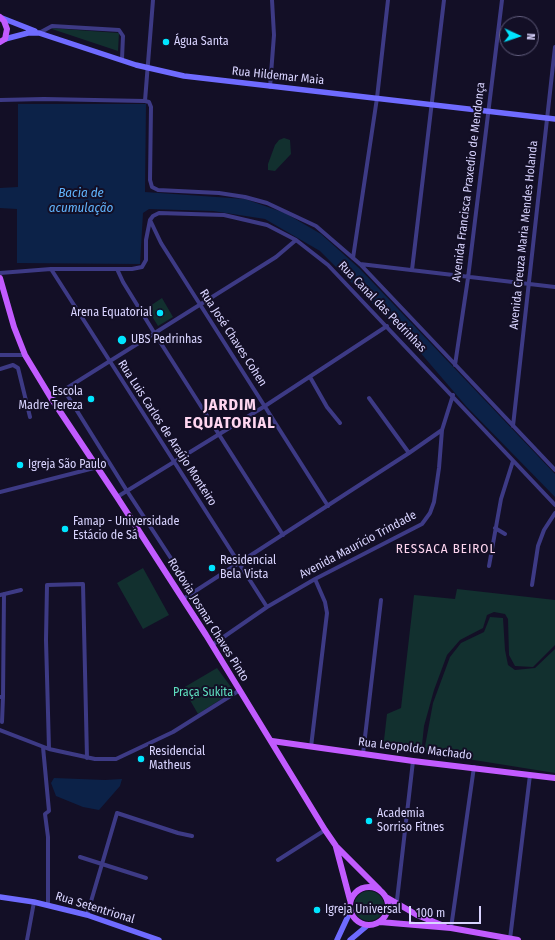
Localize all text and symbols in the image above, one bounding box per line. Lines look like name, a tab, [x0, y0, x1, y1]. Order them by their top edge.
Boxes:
north arrow	[499, 16, 539, 56]
text: N	[524, 33, 537, 40]
place label: Água Santa	[174, 35, 229, 49]
marker: Água Santa	[161, 37, 171, 47]
street label: Rua Hildemar Maia	[231, 64, 325, 88]
street label: Avenida Francisca Praxedio de Mendonça	[450, 81, 488, 283]
street label: Avenida Creuza Maria Mendes Holanda	[507, 140, 541, 330]
water label: Bacia de acumulação	[49, 185, 113, 216]
street label: Rua Canal das Pedrinhas	[335, 259, 429, 355]
street label: Rua José Chaves Cohen	[196, 287, 270, 389]
place label: Arena Equatorial	[71, 306, 152, 320]
marker: Arena Equatorial	[155, 308, 165, 318]
place label: UBS Pedrinhas	[131, 333, 202, 347]
marker: UBS Pedrinhas	[116, 334, 128, 346]
street label: Rua Luis Carlos de Araújo Monteiro	[114, 357, 220, 509]
place label: Escola Madre Tereza	[19, 385, 83, 413]
marker: Escola Madre Tereza	[86, 394, 96, 404]
district label: JARDIM EQUATORIAL	[184, 396, 276, 434]
place label: Igreja São Paulo	[28, 458, 106, 472]
marker: Igreja São Paulo	[15, 460, 25, 470]
street label: Avenida Maurício Trindade	[297, 508, 419, 582]
place label: Famap - Universidade Estácio de Sá	[73, 515, 179, 543]
marker: Famap - Universidade Estácio de Sá	[60, 524, 70, 534]
district label: RESSACA BEIROL	[396, 541, 496, 557]
place label: Residencial Bela Vista	[220, 554, 276, 582]
street label: Rodovia Josmar Chaves Pinto	[164, 556, 252, 684]
marker: Residencial Bela Vista	[207, 563, 217, 573]
park label: Praça Sukita	[173, 686, 233, 700]
street label: Rua Leopoldo Machado	[357, 735, 473, 763]
place label: Residencial Matheus	[149, 745, 205, 773]
marker: Residencial Matheus	[136, 754, 146, 764]
place label: Academia Sorriso Fitnes	[377, 807, 444, 835]
marker: Academia Sorriso Fitnes	[364, 816, 374, 826]
street label: Rua Setentrional	[54, 889, 136, 927]
scale bar	[411, 898, 483, 924]
place label: Igreja Universal	[325, 903, 401, 917]
marker: Igreja Universal	[312, 905, 322, 915]
text: 100 m	[416, 906, 445, 920]

